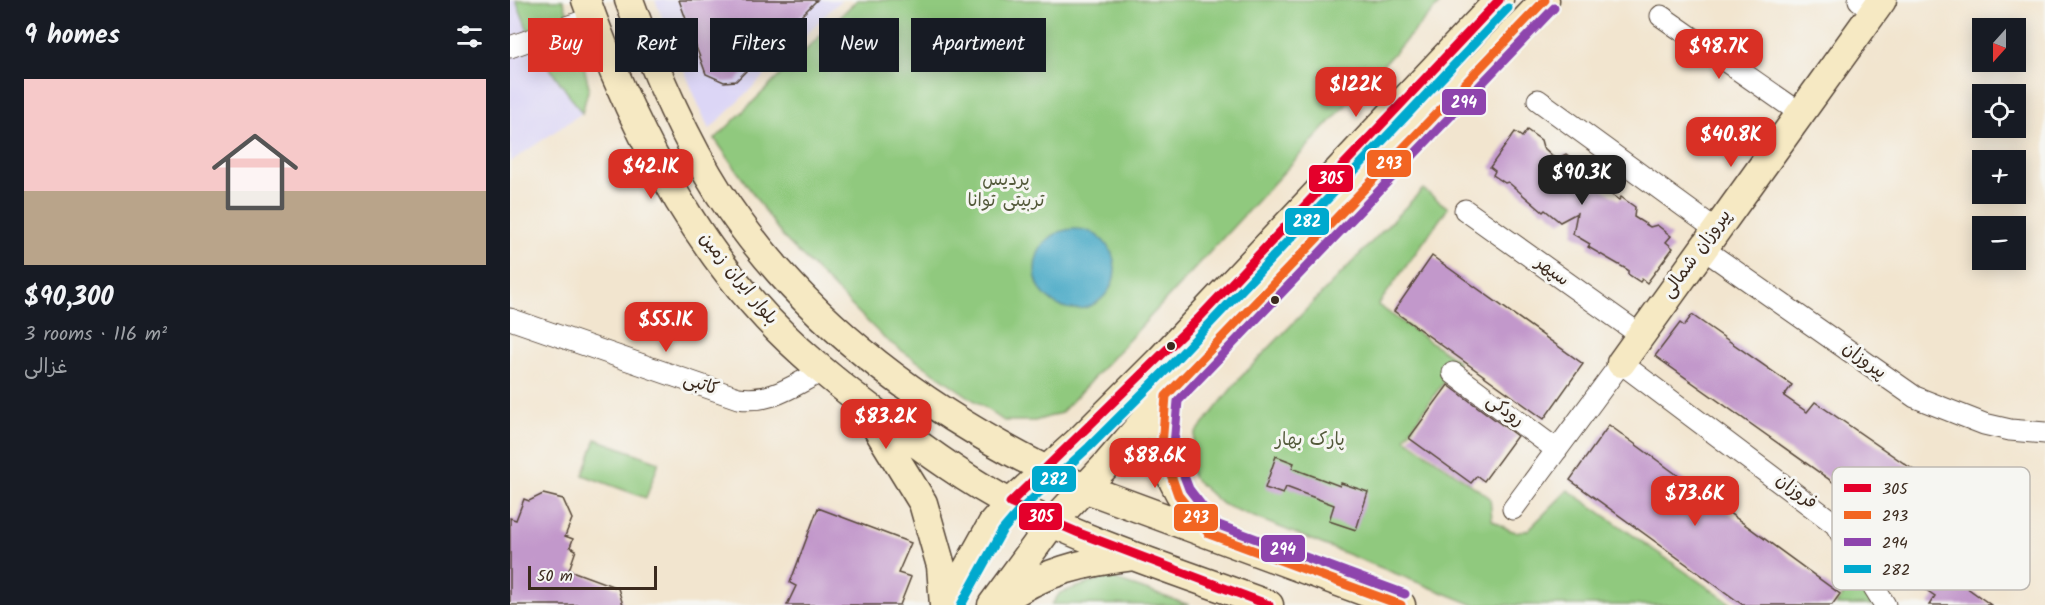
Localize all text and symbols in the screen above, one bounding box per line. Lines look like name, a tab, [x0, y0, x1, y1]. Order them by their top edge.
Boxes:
text: 9 homes	[24, 15, 120, 57]
chip: Buy	[528, 18, 603, 72]
chip: Rent	[615, 18, 698, 72]
chip: Filters	[710, 18, 807, 72]
chip: New	[819, 18, 899, 72]
chip: Apartment	[911, 18, 1046, 72]
north arrow	[1972, 18, 2026, 72]
map controls	[1972, 18, 2026, 270]
icon: filters	[453, 20, 486, 53]
pin: $98.7K	[1670, 29, 1768, 80]
text: $98.7K	[1689, 32, 1749, 64]
pin: $122K	[1314, 67, 1398, 118]
text: $122K	[1329, 70, 1383, 102]
button: locate	[1972, 84, 2026, 138]
line badge: 294	[1441, 88, 1487, 116]
text: 294	[1451, 91, 1477, 116]
pin: $40.8K	[1682, 117, 1780, 168]
icon: home	[201, 118, 309, 226]
text: $40.8K	[1700, 120, 1762, 152]
pin: $42.1K	[602, 149, 700, 200]
line badge: 293	[1366, 149, 1412, 178]
button: +	[1972, 150, 2026, 204]
text: $42.1K	[622, 152, 680, 184]
text: 293	[1376, 152, 1402, 177]
pin: $90.3K	[1533, 155, 1631, 206]
text: $90.3K	[1552, 158, 1612, 190]
line badge: 305	[1308, 164, 1354, 193]
park label: پردیس تربیتی توانا	[967, 166, 1045, 216]
text: 305	[1317, 167, 1345, 192]
street label: پیروزان شمالی	[1655, 203, 1739, 305]
line badge: 282	[1284, 207, 1330, 236]
text: 282	[1293, 210, 1321, 235]
button: −	[1972, 216, 2026, 270]
street label: بلوار ایران زمین	[691, 226, 785, 332]
street label: سپهر	[1527, 248, 1575, 294]
text: $90,300	[24, 277, 114, 319]
unlabelled marker	[1269, 294, 1281, 306]
pin: $55.1K	[617, 302, 715, 353]
text: $55.1K	[639, 305, 693, 337]
text: 3 rooms · 116 m²	[24, 319, 167, 351]
street label: پیروزان	[1836, 335, 1892, 387]
unlabelled marker	[1165, 340, 1177, 352]
text: غزالی	[24, 352, 67, 384]
street label: کاتبی	[679, 365, 723, 405]
street label: رودکی	[1480, 387, 1530, 435]
pin: $83.2K	[837, 399, 935, 450]
text: $83.2K	[854, 402, 918, 434]
park label: پارک بهار	[1273, 426, 1345, 455]
pin: $88.6K	[1106, 438, 1204, 489]
text: $88.6K	[1123, 441, 1187, 473]
line badge: 282	[1031, 465, 1077, 493]
street label: فروزان	[1769, 467, 1823, 517]
legend	[1832, 467, 2030, 590]
text: 282	[1040, 468, 1068, 493]
pin: $73.6K	[1646, 476, 1744, 527]
text: 305	[1882, 477, 1909, 502]
text: $73.6K	[1665, 479, 1725, 511]
line badge: 305	[1018, 502, 1063, 531]
line badge: 293	[1173, 503, 1219, 532]
text: 293	[1882, 504, 1908, 529]
text: 305	[1027, 505, 1055, 530]
text: 293	[1183, 506, 1209, 531]
text: 294	[1882, 531, 1908, 556]
line badge: 294	[1260, 534, 1306, 563]
text: 294	[1270, 538, 1296, 563]
text: 282	[1882, 558, 1910, 583]
scale bar	[528, 563, 657, 590]
text: 50 m	[537, 564, 573, 589]

